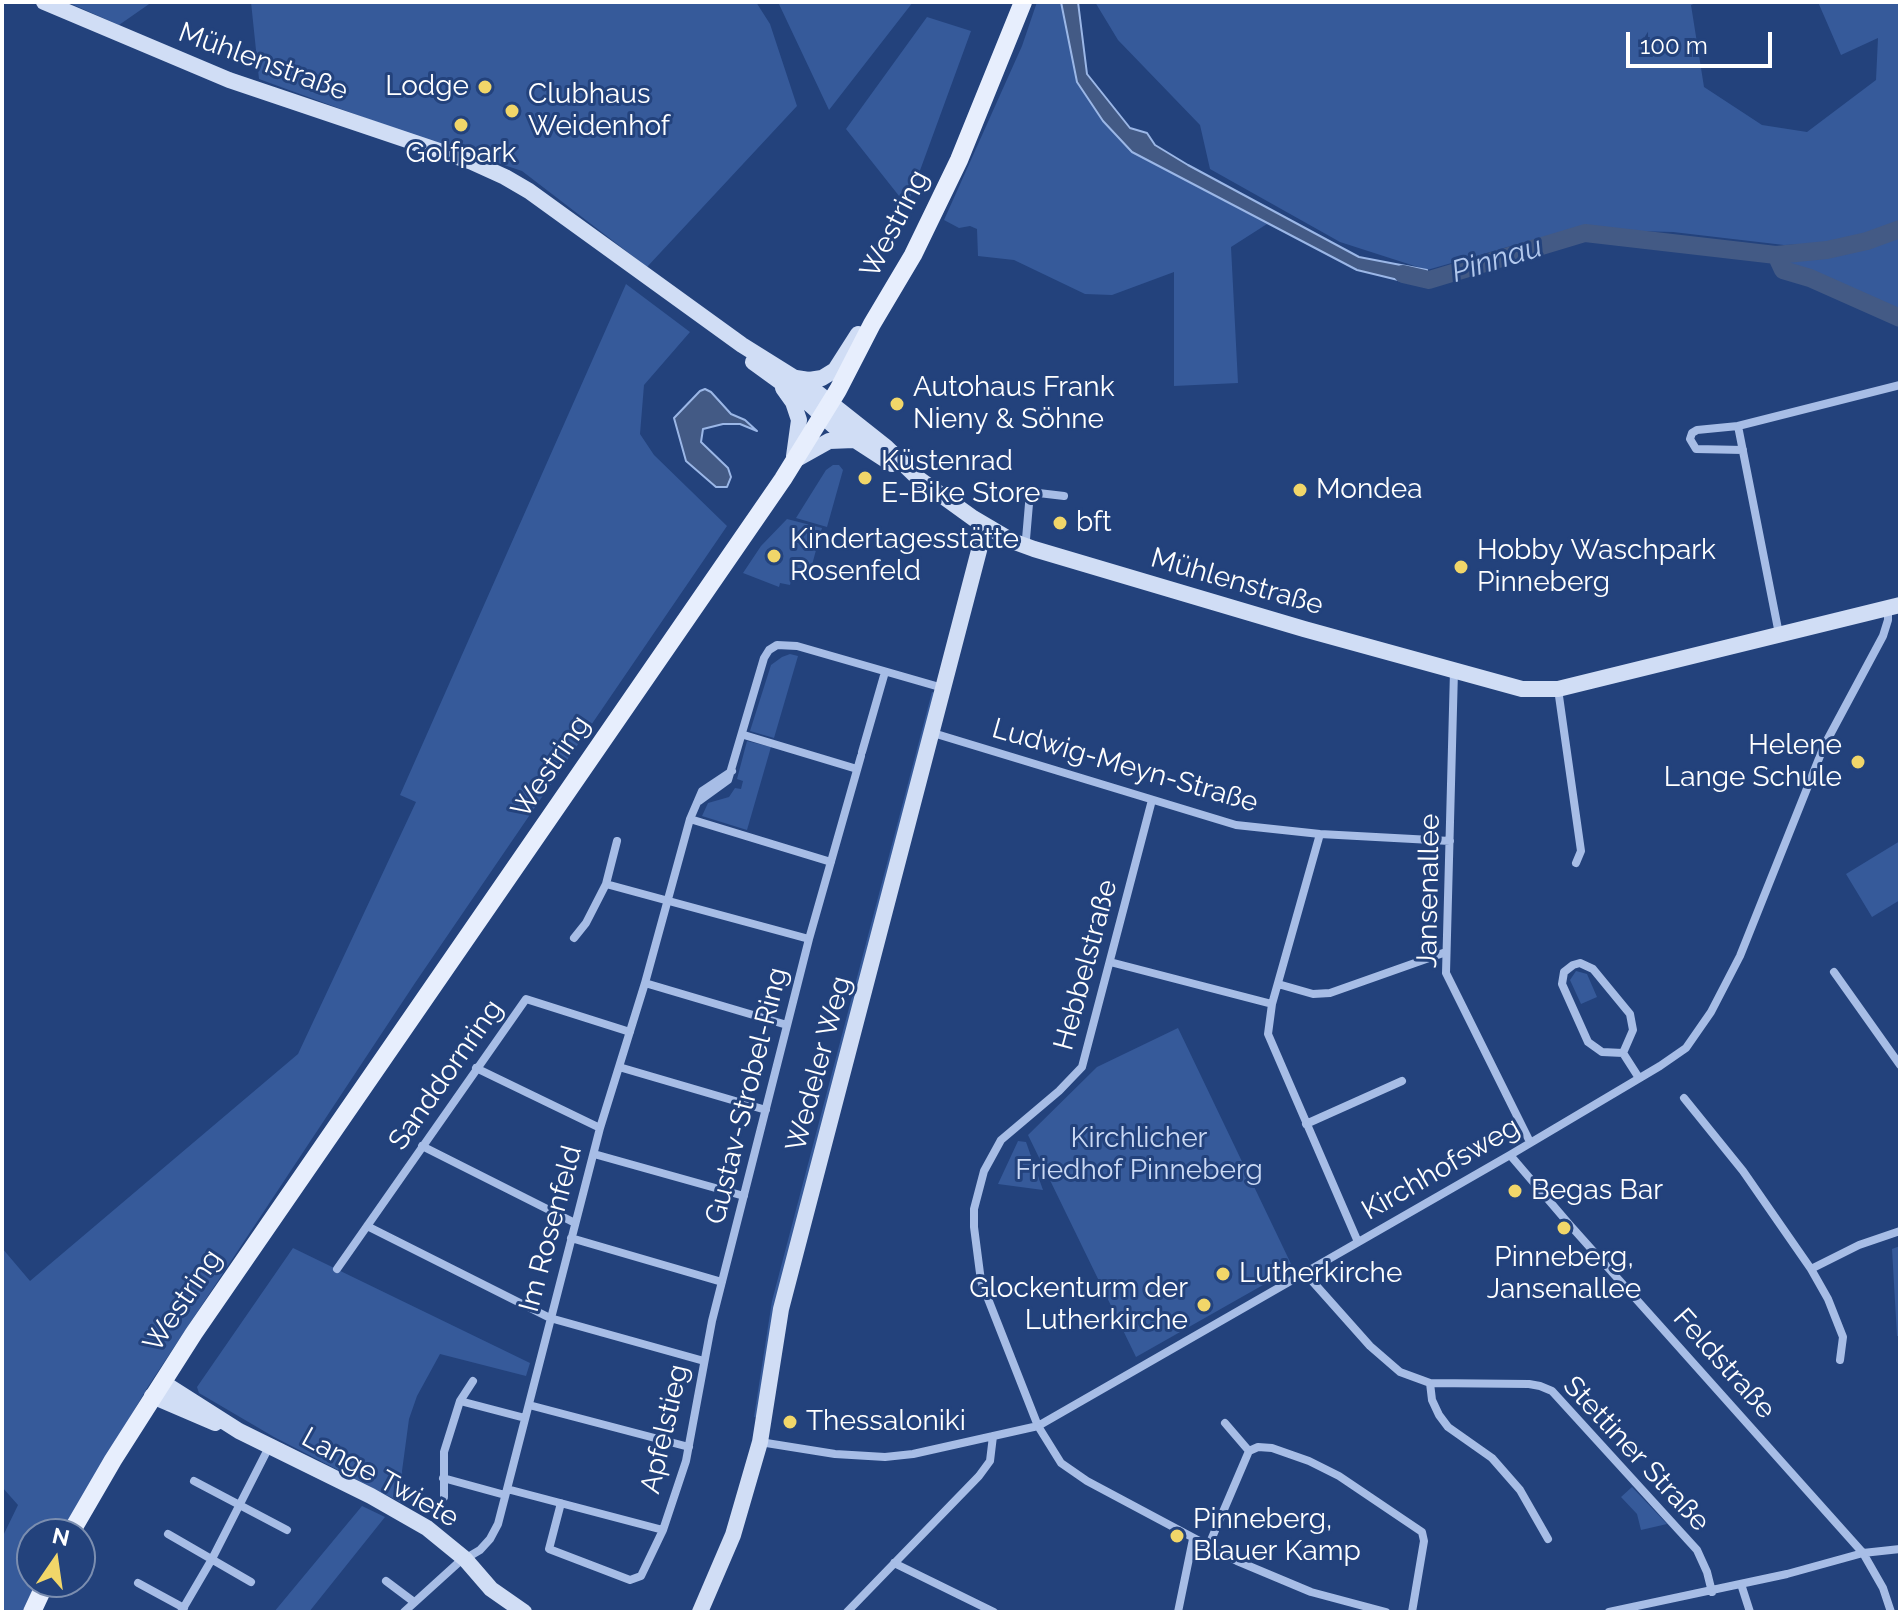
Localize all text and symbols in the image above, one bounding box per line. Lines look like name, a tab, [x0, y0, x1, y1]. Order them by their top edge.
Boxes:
street label: Mühlenstraße	[174, 16, 352, 108]
scale bar	[1630, 16, 1776, 66]
text: 100 m	[1640, 31, 1708, 60]
place label: Lodge	[385, 70, 469, 104]
marker: Lodge	[476, 78, 494, 96]
place label: Clubhaus Weidenhof	[528, 78, 670, 144]
marker: Clubhaus Weidenhof	[503, 102, 521, 120]
marker: Golfpark	[452, 116, 470, 134]
place label: Golfpark	[406, 137, 516, 171]
street label: Westring	[854, 165, 936, 283]
water label: Pinnau	[1447, 229, 1547, 291]
place label: Autohaus Frank Nieny & Söhne	[913, 371, 1115, 437]
marker: Autohaus Frank Nieny & Söhne	[888, 395, 906, 413]
place label: Küstenrad E-Bike Store	[881, 445, 1040, 511]
marker: Küstenrad E-Bike Store	[856, 469, 874, 487]
place label: Mondea	[1316, 473, 1422, 507]
marker: Mondea	[1291, 481, 1309, 499]
place label: bft	[1076, 506, 1112, 540]
marker: bft	[1051, 514, 1069, 532]
place label: Kindertagesstätte Rosenfeld	[790, 523, 1019, 589]
place label: Hobby Waschpark Pinneberg	[1477, 534, 1716, 600]
street label: Mühlenstraße	[1147, 541, 1327, 623]
marker: Kindertagesstätte Rosenfeld	[765, 547, 783, 565]
marker: Hobby Waschpark Pinneberg	[1452, 558, 1470, 576]
street label: Westring	[505, 709, 597, 825]
street label: Ludwig-Meyn-Straße	[988, 712, 1262, 820]
place label: Helene Lange Schule	[1664, 729, 1842, 795]
marker: Helene Lange Schule	[1849, 753, 1867, 771]
street label: Jansenallee	[1411, 813, 1447, 969]
street label: Hebbelstraße	[1047, 876, 1125, 1054]
street label: Gustav-Strobel-Ring	[699, 964, 795, 1228]
street label: Wedeler Weg	[779, 973, 859, 1155]
street label: Sanddornring	[382, 993, 510, 1157]
street label: Kirchhofsweg	[1356, 1110, 1526, 1228]
park label: Kirchlicher Friedhof Pinneberg	[1015, 1122, 1263, 1188]
street label: Im Rosenfeld	[513, 1142, 589, 1316]
place label: Begas Bar	[1531, 1174, 1663, 1208]
marker: Begas Bar	[1506, 1182, 1524, 1200]
marker: Pinneberg, Jansenallee	[1555, 1219, 1573, 1237]
place label: Pinneberg, Jansenallee	[1487, 1241, 1641, 1307]
street label: Westring	[137, 1243, 229, 1359]
place label: Lutherkirche	[1239, 1257, 1402, 1291]
marker: Lutherkirche	[1214, 1265, 1232, 1283]
place label: Glockenturm der Lutherkirche	[969, 1272, 1188, 1338]
marker: Glockenturm der Lutherkirche	[1195, 1296, 1213, 1314]
street label: Feldstraße	[1666, 1302, 1782, 1426]
street label: Apfelstieg	[634, 1361, 696, 1497]
street label: Stettiner Straße	[1556, 1369, 1716, 1539]
place label: Thessaloniki	[806, 1405, 966, 1439]
marker: Thessaloniki	[781, 1413, 799, 1431]
street label: Lange Twiete	[296, 1421, 464, 1535]
place label: Pinneberg, Blauer Kamp	[1193, 1503, 1361, 1569]
north arrow	[16, 1518, 96, 1598]
text: N	[50, 1522, 72, 1551]
marker: Pinneberg, Blauer Kamp	[1168, 1527, 1186, 1545]

